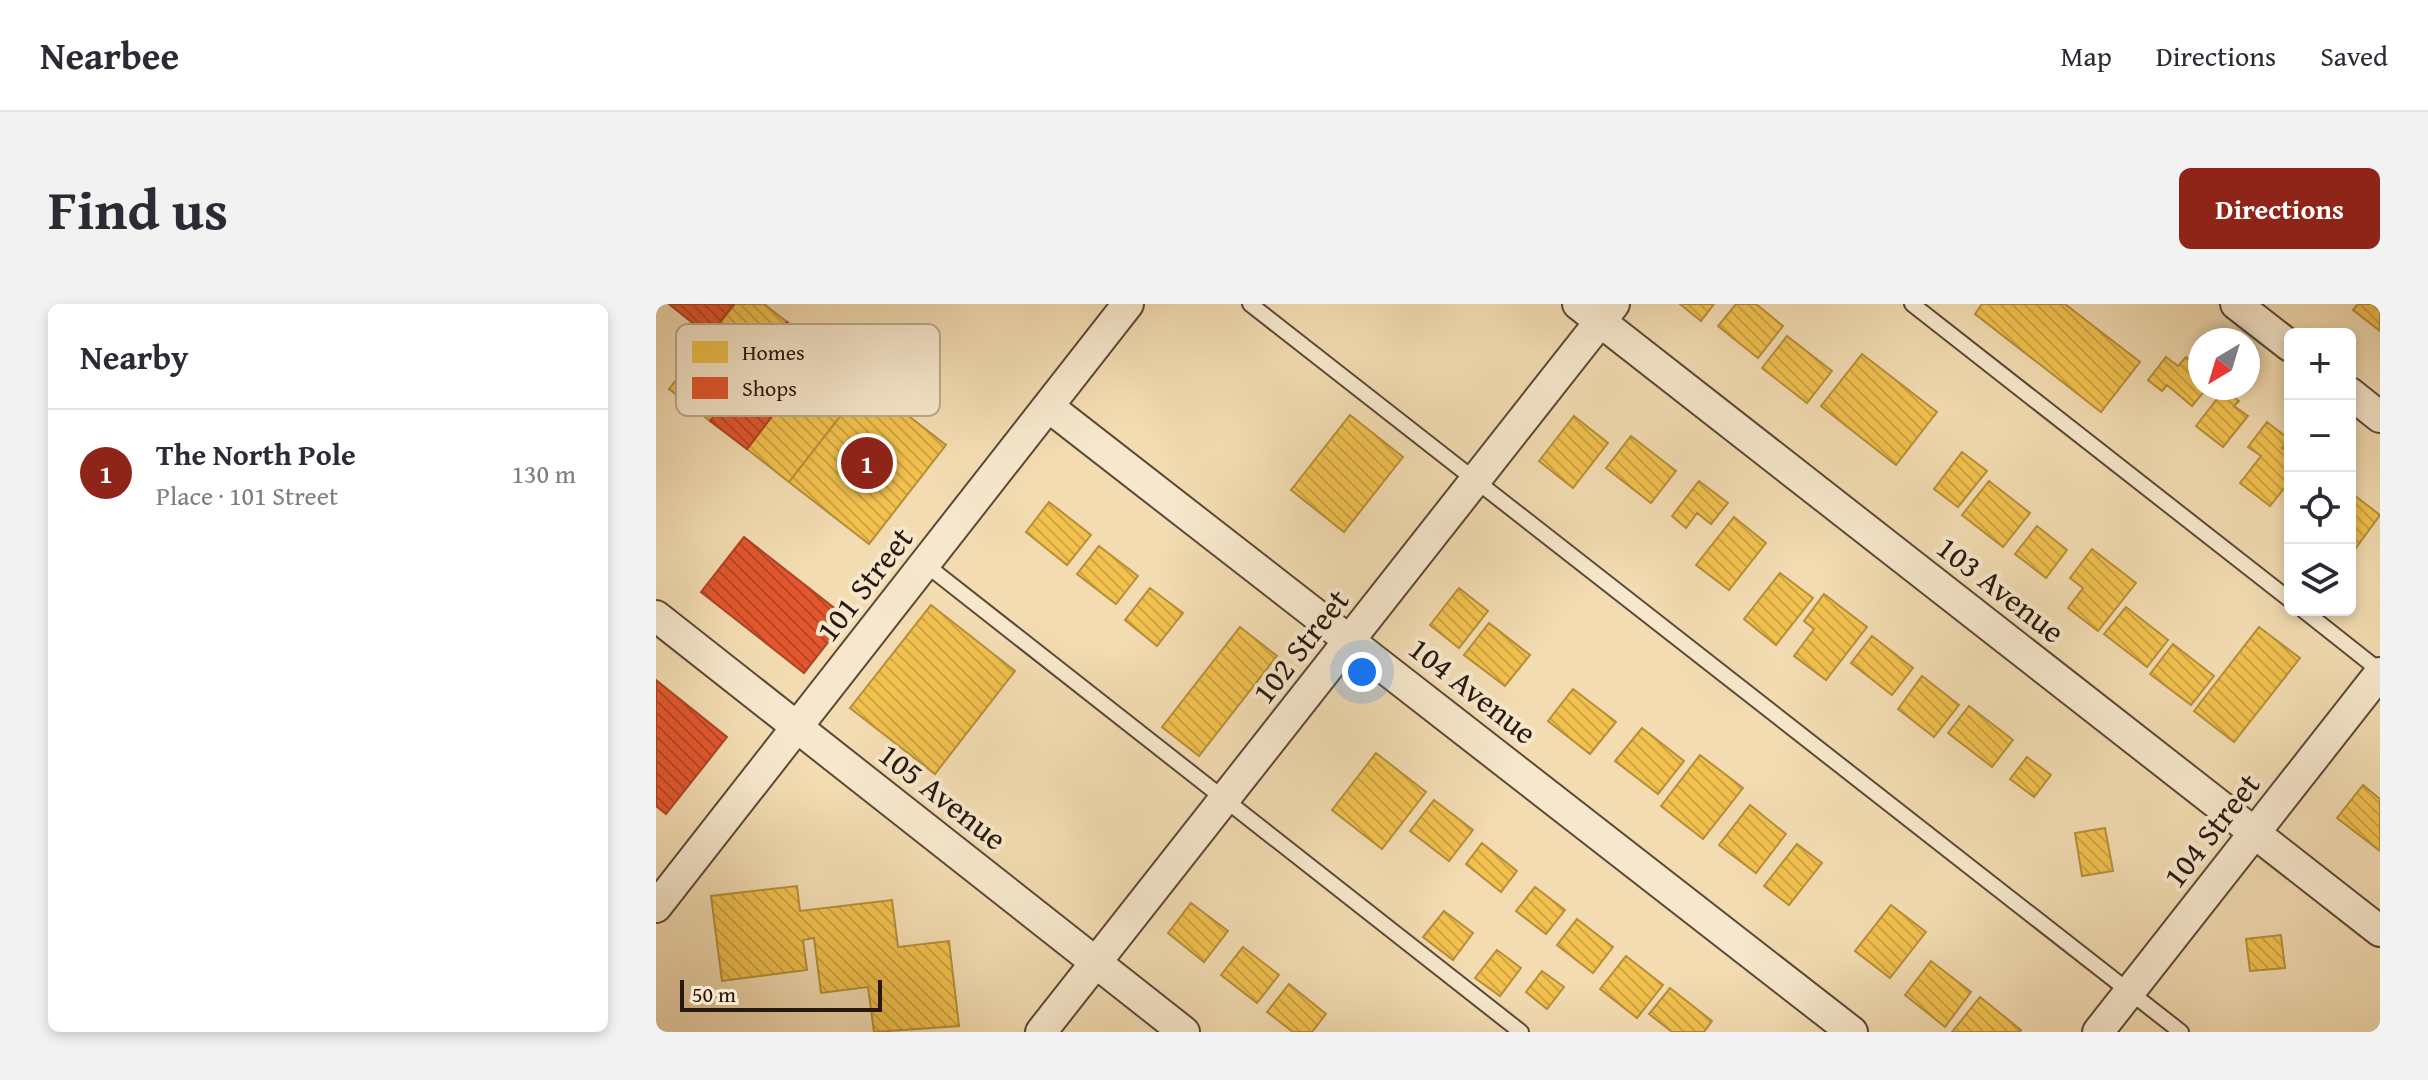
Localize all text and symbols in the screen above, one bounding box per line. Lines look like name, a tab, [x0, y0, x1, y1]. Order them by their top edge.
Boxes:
text: Nearbee	[40, 27, 179, 83]
text: Map	[2060, 35, 2112, 76]
text: Directions	[2156, 35, 2276, 76]
text: Saved	[2320, 35, 2388, 76]
text: Find us	[48, 167, 228, 250]
button: Directions	[2179, 168, 2380, 249]
legend	[676, 324, 940, 416]
north arrow	[2188, 328, 2260, 400]
map controls	[2284, 328, 2356, 616]
button: +	[2284, 328, 2356, 400]
text: Nearby	[80, 332, 189, 381]
text: Homes	[742, 336, 805, 368]
text: Shops	[742, 372, 797, 404]
button: −	[2284, 400, 2356, 472]
text: The North Pole	[156, 432, 356, 476]
pin: 1	[841, 433, 893, 493]
text: 1	[99, 454, 113, 493]
text: 130 m	[511, 454, 576, 493]
button: locate	[2284, 472, 2356, 544]
text: Place · 101 Street	[156, 476, 338, 515]
street label: 101 Street	[804, 517, 924, 651]
street label: 103 Avenue	[1927, 524, 2075, 654]
button: layers	[2284, 544, 2356, 616]
street label: 102 Street	[1240, 579, 1360, 713]
street label: 104 Avenue	[1399, 625, 1547, 755]
your location	[1342, 652, 1382, 692]
street label: 105 Avenue	[869, 731, 1017, 861]
street label: 104 Street	[2151, 763, 2271, 897]
scale bar	[680, 976, 882, 1012]
text: 50 m	[692, 978, 736, 1010]

